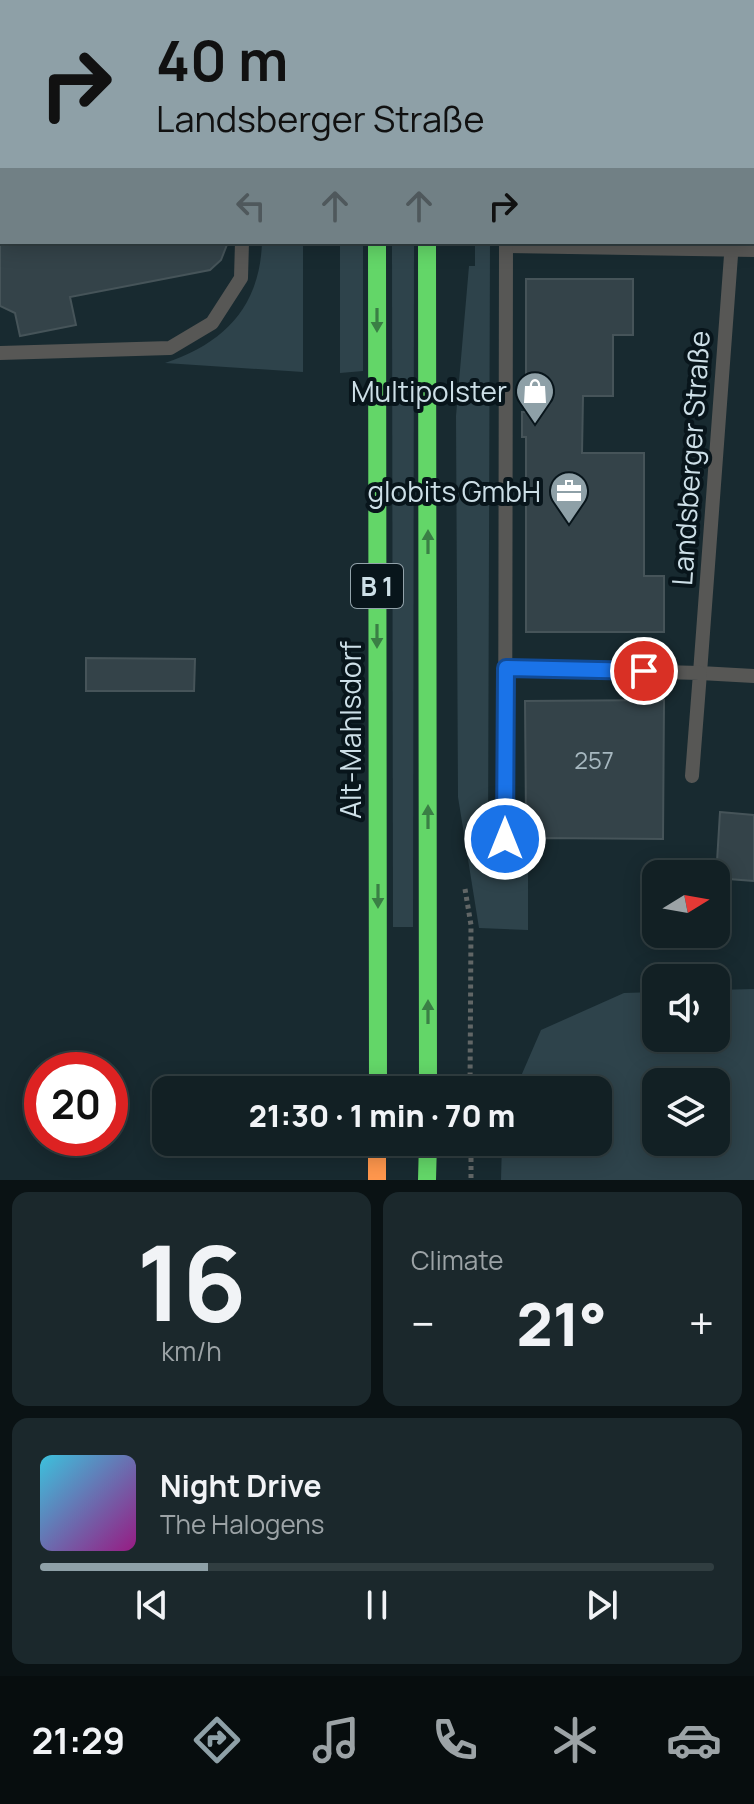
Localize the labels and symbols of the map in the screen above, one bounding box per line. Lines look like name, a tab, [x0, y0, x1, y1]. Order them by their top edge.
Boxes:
one-way arrow	[371, 308, 383, 333]
street label: Landsberger Straße	[662, 329, 718, 587]
shop icon: Multipolster	[514, 370, 556, 425]
place label: Multipolster	[351, 372, 507, 410]
office icon: globits GmbH	[548, 470, 590, 525]
place label: globits GmbH	[367, 472, 541, 510]
one-way arrow	[422, 529, 434, 554]
road number: B 1	[351, 564, 403, 608]
one-way arrow	[371, 624, 383, 649]
pin	[610, 637, 678, 705]
street label: Alt-Mahlsdorf	[331, 641, 369, 819]
house number: 257	[574, 743, 614, 776]
position arrow	[463, 797, 547, 881]
one-way arrow	[422, 804, 434, 829]
north arrow	[642, 860, 730, 948]
one-way arrow	[372, 884, 384, 909]
one-way arrow	[422, 999, 434, 1024]
speed limit sign: 20	[24, 1052, 128, 1156]

